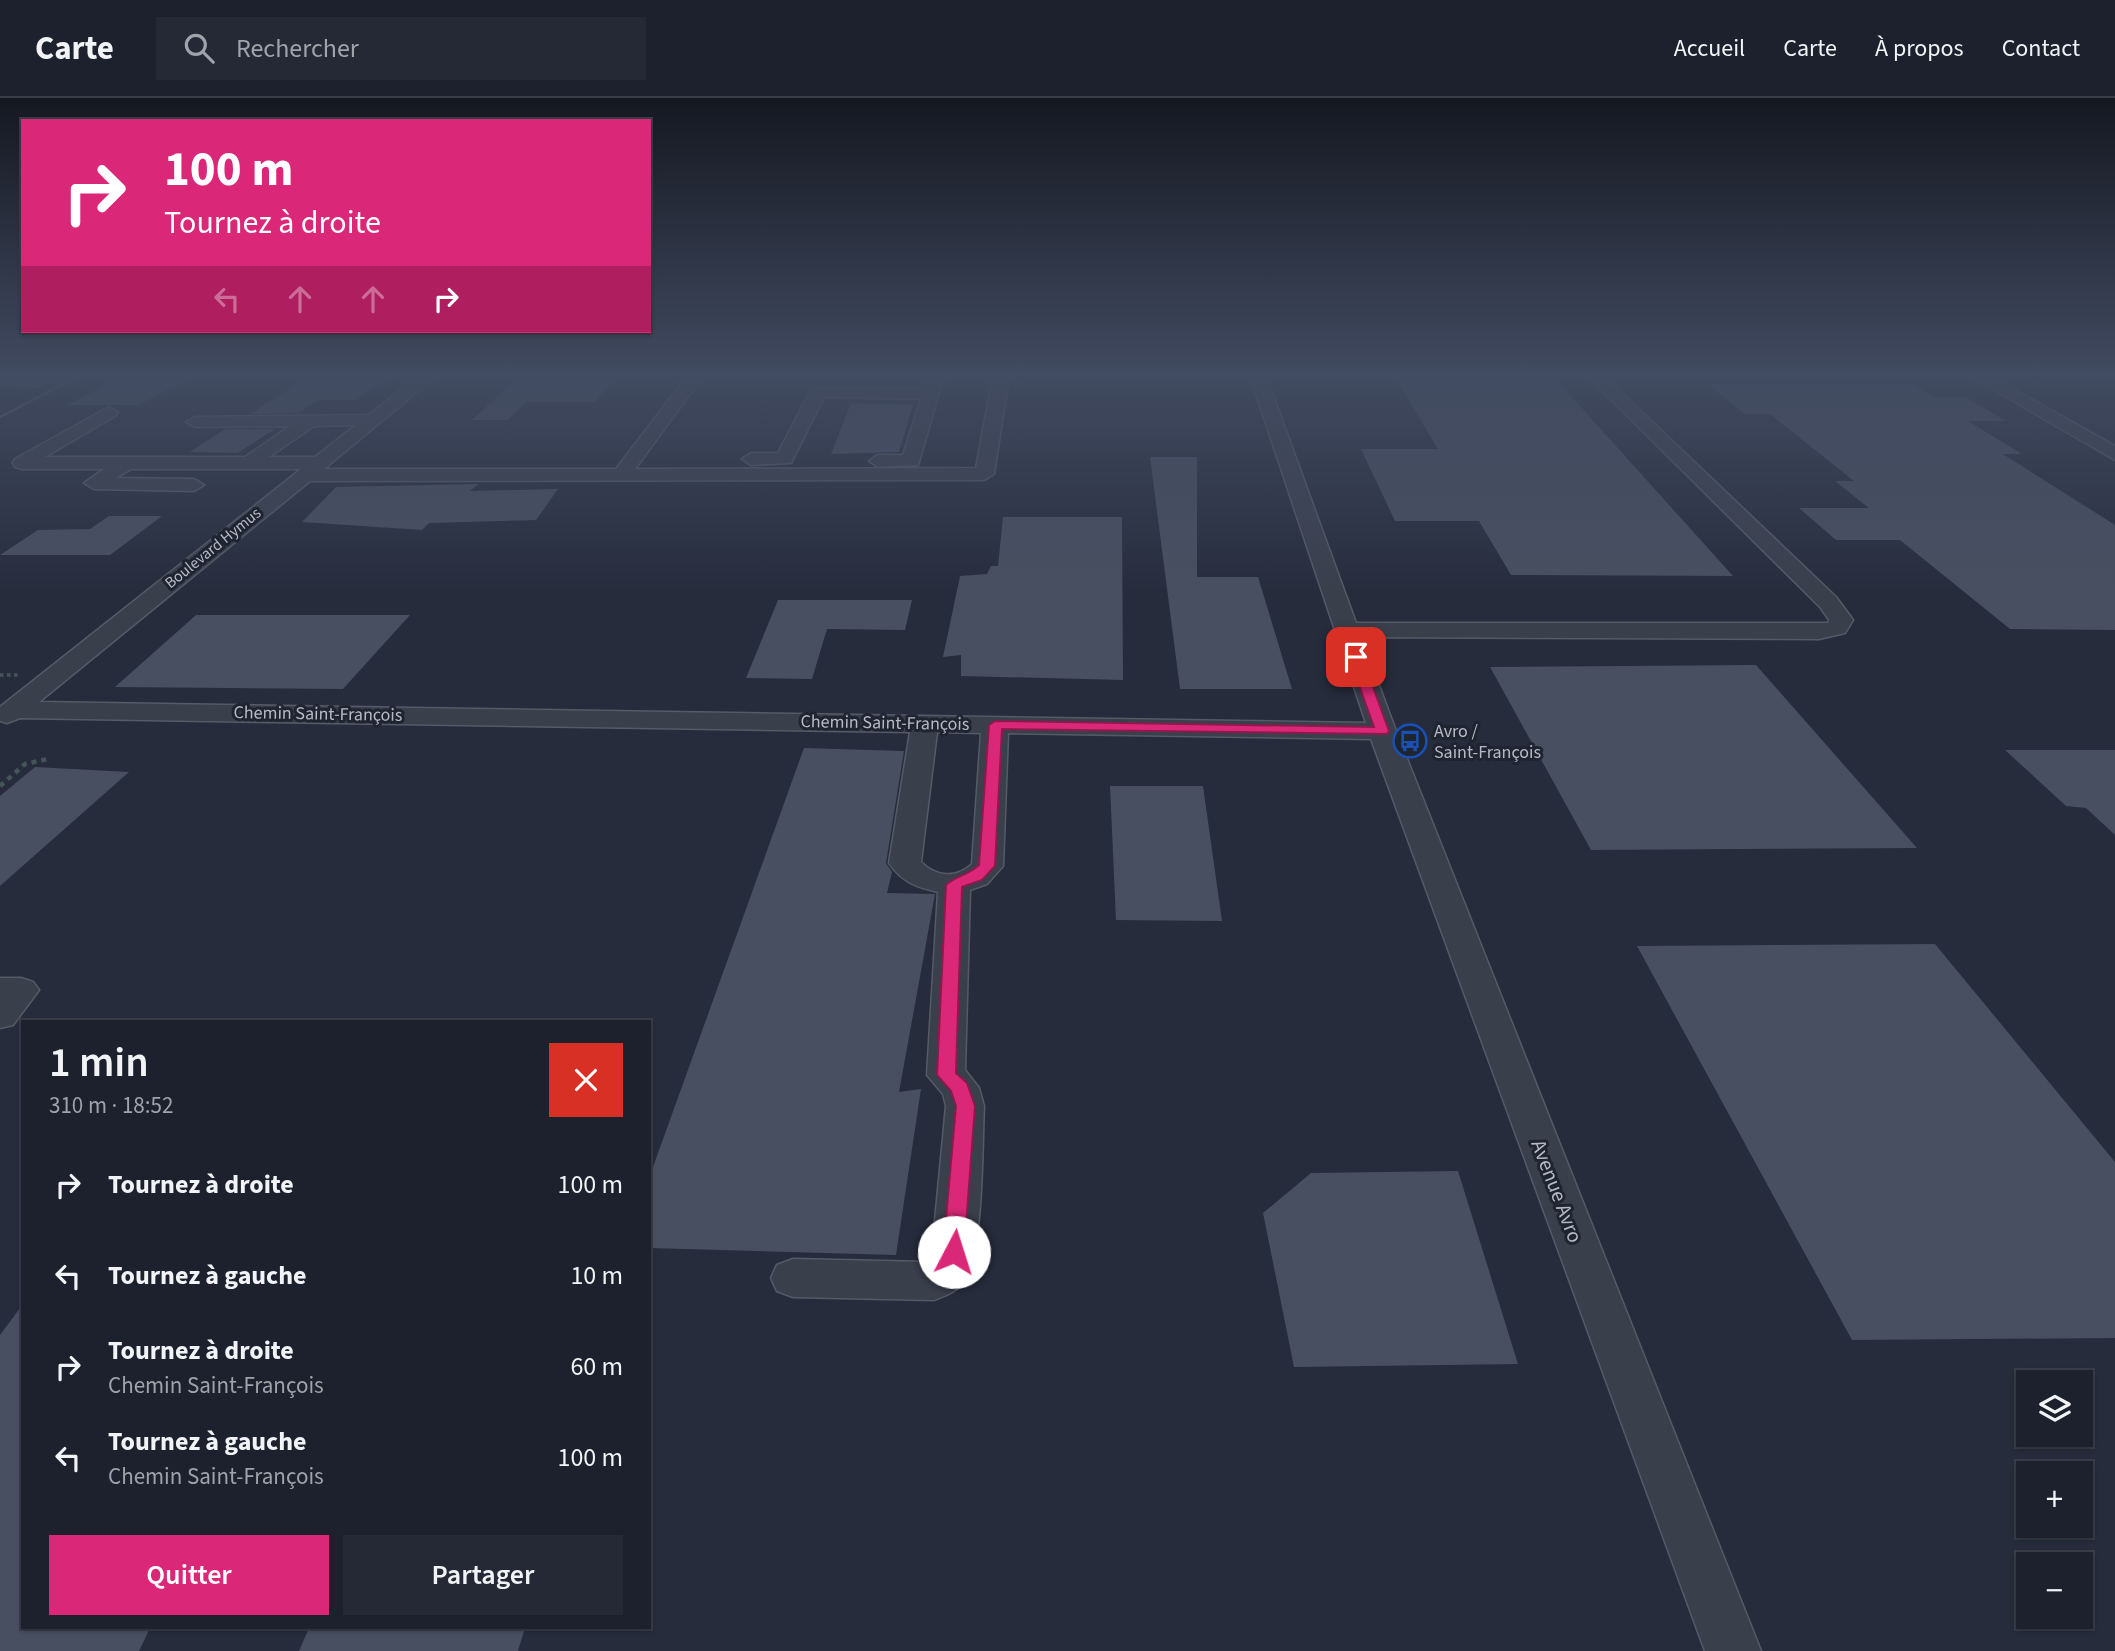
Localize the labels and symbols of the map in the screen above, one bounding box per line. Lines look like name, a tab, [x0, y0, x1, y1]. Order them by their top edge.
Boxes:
street label: Boulevard Hymus	[160, 502, 266, 594]
pin	[1326, 627, 1386, 687]
street label: Chemin Saint-François	[233, 700, 403, 728]
street label: Chemin Saint-François	[800, 709, 970, 737]
place label: Avro / Saint-François	[1434, 719, 1541, 765]
bus stop icon: Avro / Saint-François	[1391, 722, 1429, 760]
street label: Avenue Avro	[1524, 1135, 1590, 1247]
position arrow	[917, 1215, 991, 1289]

